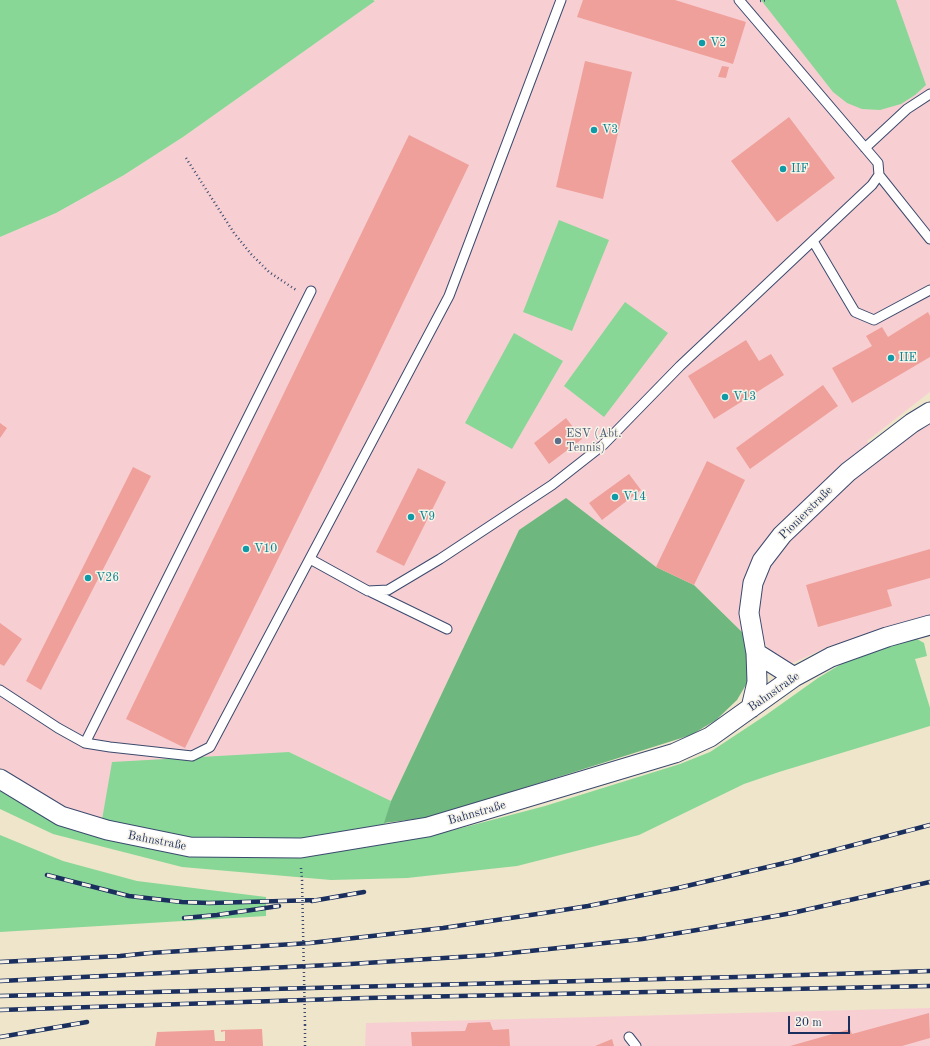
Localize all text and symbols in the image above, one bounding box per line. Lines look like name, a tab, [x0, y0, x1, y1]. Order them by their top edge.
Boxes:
place label: V2	[710, 36, 726, 50]
marker: V2	[697, 38, 707, 48]
place label: V3	[602, 123, 618, 137]
marker: V3	[589, 125, 599, 135]
place label: IIF	[791, 162, 809, 176]
marker: IIF	[778, 164, 788, 174]
place label: IIE	[899, 351, 917, 365]
marker: IIE	[886, 353, 896, 363]
place label: V13	[733, 390, 756, 404]
marker: V13	[720, 392, 730, 402]
place label: ESV (Abt. Tennis)	[566, 427, 622, 455]
marker: ESV (Abt. Tennis)	[553, 436, 563, 446]
street label: Pionierstraße	[776, 483, 836, 543]
place label: V14	[623, 490, 646, 504]
marker: V14	[610, 492, 620, 502]
place label: V9	[419, 510, 435, 524]
marker: V9	[406, 512, 416, 522]
place label: V10	[254, 542, 277, 556]
marker: V10	[241, 544, 251, 554]
place label: V26	[96, 571, 119, 585]
marker: V26	[83, 573, 93, 583]
street label: Bahnstraße	[746, 669, 802, 715]
street label: Bahnstraße	[447, 798, 507, 828]
street label: Bahnstraße	[127, 828, 187, 854]
scale bar	[790, 1008, 852, 1034]
text: 20 m	[795, 1017, 822, 1029]

